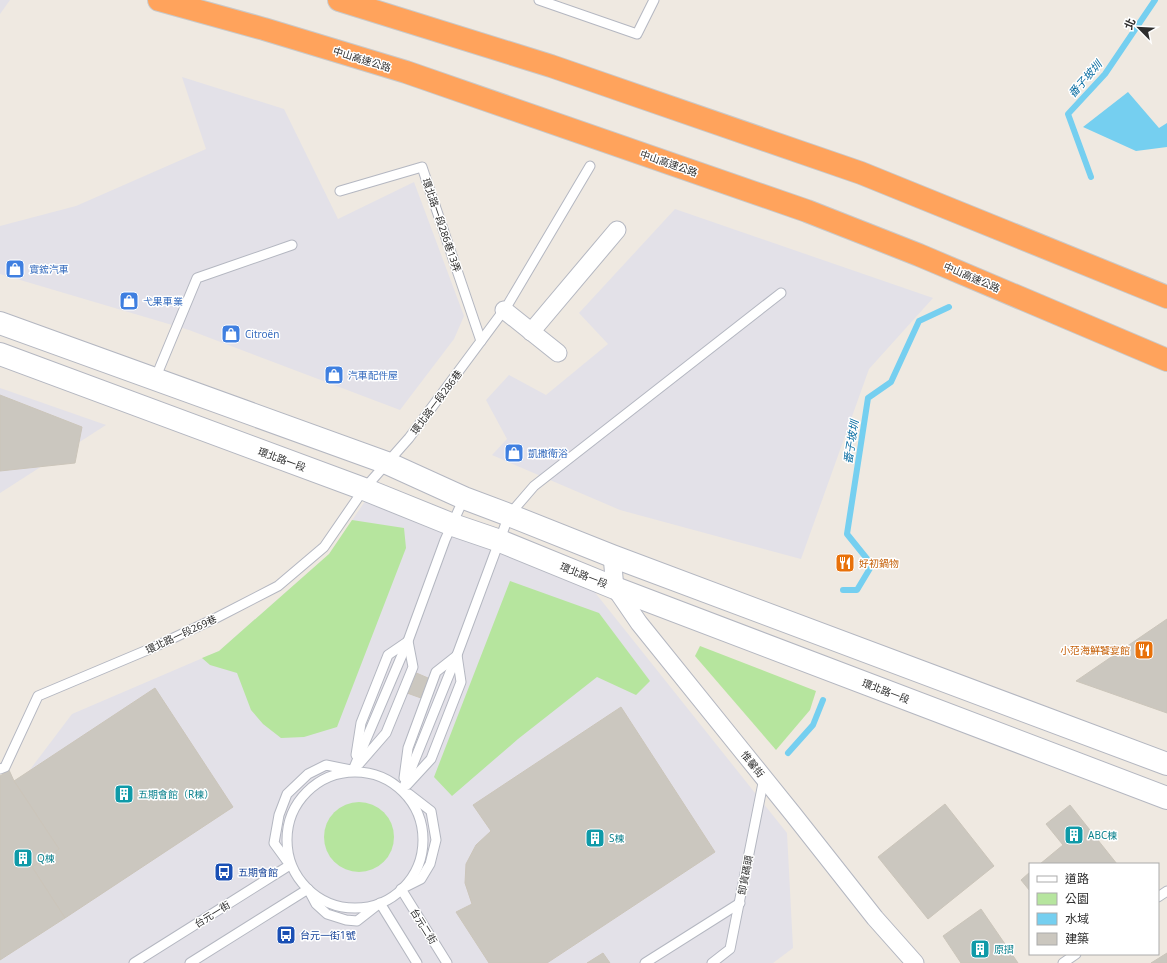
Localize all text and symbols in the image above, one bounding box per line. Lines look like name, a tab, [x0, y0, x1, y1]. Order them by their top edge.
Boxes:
north arrow	[1119, 8, 1159, 48]
text: 北	[1120, 16, 1138, 32]
street label: 中山高速公路	[331, 44, 393, 74]
water label: 番子坡圳	[1065, 56, 1106, 100]
street label: 中山高速公路	[638, 147, 700, 179]
street label: 環北路一段286巷13弄	[419, 176, 465, 274]
shop icon: 實鋐汽車	[4, 258, 26, 280]
street label: 中山高速公路	[942, 259, 1002, 295]
place label: 實鋐汽車	[29, 262, 69, 276]
shop icon: 弋果車業	[118, 290, 140, 312]
place label: 弋果車業	[143, 294, 183, 308]
shop icon: Citroën	[220, 323, 242, 345]
place label: Citroën	[245, 327, 279, 341]
shop icon: 汽車配件屋	[323, 364, 345, 386]
street label: 環北路一段286巷	[407, 367, 465, 437]
place label: 汽車配件屋	[348, 368, 398, 382]
water label: 番子坡圳	[840, 417, 862, 465]
shop icon: 凱撒衛浴	[503, 442, 525, 464]
street label: 環北路一段	[256, 444, 308, 474]
place label: 凱撒衛浴	[528, 446, 568, 460]
restaurant icon: 好初鍋物	[834, 552, 856, 574]
place label: 好初鍋物	[859, 556, 899, 570]
street label: 環北路一段	[558, 559, 610, 591]
street label: 環北路一段269巷	[143, 611, 219, 657]
restaurant icon: 小范海鮮饕宴館	[1133, 639, 1155, 661]
place label: 小范海鮮饕宴館	[1060, 643, 1130, 657]
street label: 環北路一段	[860, 676, 912, 706]
street label: 惟馨街	[738, 748, 768, 780]
building icon: 五期會館（R棟）	[113, 783, 135, 805]
place label: 五期會館（R棟）	[138, 787, 214, 801]
building icon: ABC棟	[1063, 824, 1085, 846]
building icon: S棟	[584, 827, 606, 849]
place label: ABC棟	[1088, 828, 1117, 842]
place label: S棟	[609, 831, 625, 845]
building icon: Q棟	[12, 847, 34, 869]
place label: Q棟	[37, 851, 55, 865]
street label: 卸貨碼頭	[734, 853, 756, 896]
bus stop icon: 五期會館	[213, 861, 235, 883]
legend	[1029, 863, 1159, 955]
place label: 五期會館	[238, 865, 278, 879]
text: 道路	[1065, 870, 1089, 887]
text: 公園	[1065, 890, 1089, 907]
street label: 台元一街	[191, 897, 233, 931]
street label: 台元二街	[407, 905, 441, 947]
text: 水域	[1065, 910, 1089, 927]
bus stop icon: 台元一街1號	[275, 924, 297, 946]
place label: 台元一街1號	[300, 928, 356, 942]
text: 建築	[1065, 930, 1089, 947]
building icon: 原摺	[969, 938, 991, 960]
place label: 原摺	[994, 942, 1014, 956]

